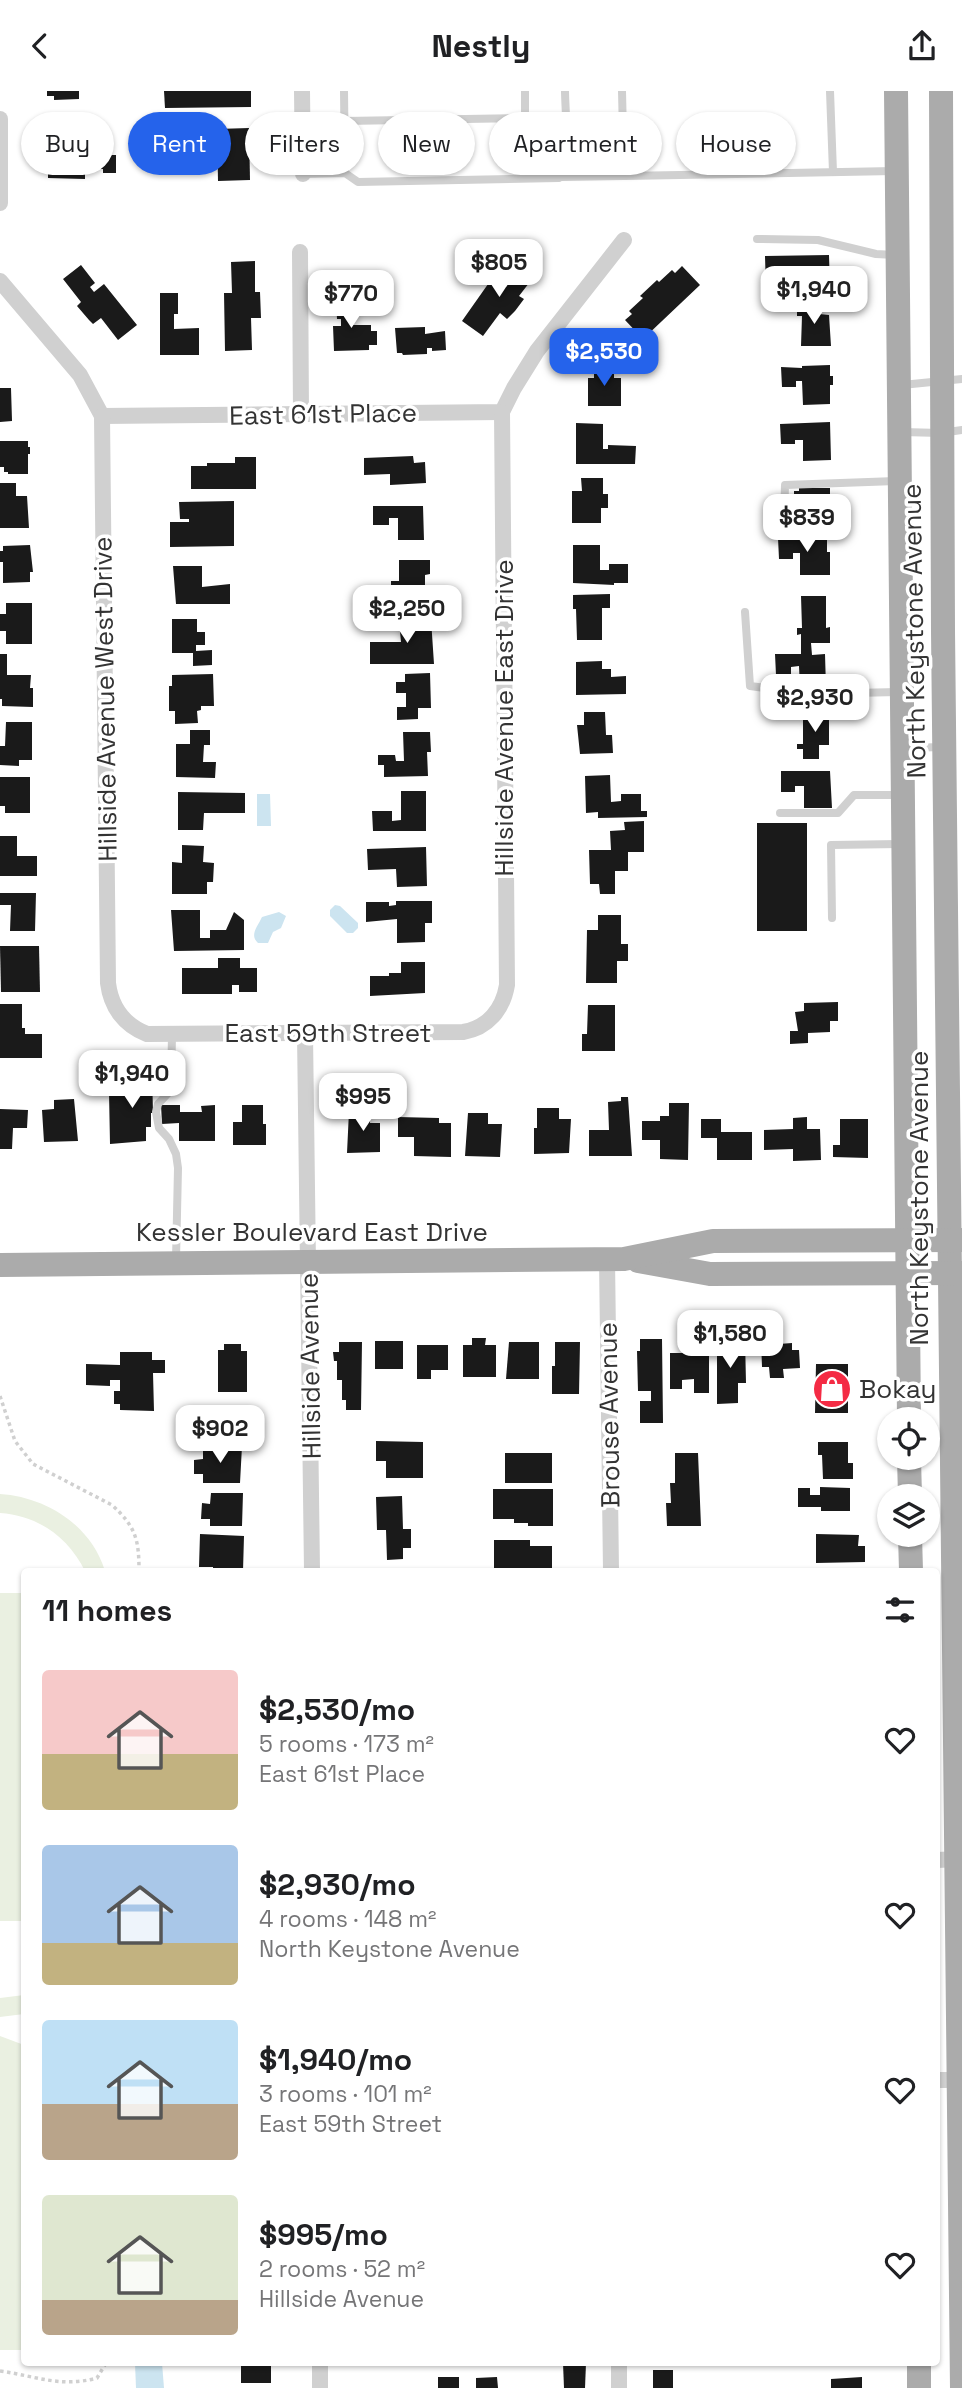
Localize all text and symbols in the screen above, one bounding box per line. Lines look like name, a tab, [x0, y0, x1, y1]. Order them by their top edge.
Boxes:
text: Nestly	[431, 26, 531, 66]
icon: back	[21, 27, 59, 65]
icon: share	[903, 27, 941, 65]
chip: Buy	[21, 112, 114, 175]
chip: Rent	[128, 112, 231, 175]
chip: Filters	[245, 112, 364, 175]
chip: New	[378, 112, 475, 175]
chip: Apartment	[489, 112, 662, 175]
chip: House	[676, 112, 796, 175]
pin: $805	[458, 239, 540, 299]
text: $805	[471, 247, 527, 277]
pin: $1,940	[757, 267, 871, 326]
pin: $770	[310, 271, 392, 330]
text: $1,940	[777, 274, 851, 304]
text: $770	[324, 278, 378, 308]
pin: $2,530	[547, 329, 661, 388]
text: $2,530	[565, 336, 643, 366]
street label: East 61st Place	[229, 395, 417, 433]
street label: North Keystone Avenue	[894, 483, 934, 779]
pin: $839	[766, 495, 848, 554]
text: $839	[779, 502, 835, 532]
street label: Hillside Avenue West Drive	[85, 536, 125, 862]
street label: Hillside Avenue East Drive	[487, 559, 521, 877]
pin: $2,250	[350, 585, 464, 645]
text: $2,250	[369, 593, 445, 623]
pin: $2,930	[758, 675, 872, 734]
text: $2,930	[776, 682, 854, 712]
street label: East 59th Street	[224, 1016, 432, 1050]
pin: $1,940	[75, 1051, 189, 1110]
street label: North Keystone Avenue	[902, 1051, 936, 1345]
text: $1,940	[95, 1058, 169, 1088]
pin: $995	[322, 1073, 404, 1133]
text: $995	[335, 1081, 391, 1111]
street label: Kessler Boulevard East Drive	[136, 1215, 488, 1249]
street label: Hillside Avenue	[291, 1272, 329, 1460]
pin: $1,580	[673, 1311, 787, 1370]
text: $1,580	[693, 1318, 767, 1348]
street label: Brouse Avenue	[590, 1322, 628, 1508]
shop icon: Bokay	[811, 1368, 853, 1410]
place label: Bokay	[859, 1372, 936, 1406]
pin: $902	[179, 1405, 261, 1465]
map controls	[877, 1407, 940, 1547]
button: locate	[877, 1407, 940, 1470]
text: $902	[192, 1413, 248, 1443]
button: layers	[877, 1484, 940, 1547]
text: 11 homes	[42, 1591, 172, 1630]
icon: filters	[881, 1591, 919, 1629]
text: $2,530/mo	[259, 1690, 415, 1729]
icon: home	[98, 1698, 182, 1782]
icon: heart	[881, 1721, 919, 1759]
text: 5 rooms · 173 m²	[259, 1729, 434, 1759]
text: East 61st Place	[259, 1759, 425, 1789]
text: $2,930/mo	[259, 1865, 416, 1904]
icon: home	[98, 1873, 182, 1957]
icon: heart	[881, 1896, 919, 1934]
text: 4 rooms · 148 m²	[259, 1904, 436, 1934]
text: North Keystone Avenue	[259, 1934, 520, 1964]
text: $1,940/mo	[259, 2040, 412, 2079]
icon: home	[98, 2048, 182, 2132]
icon: heart	[881, 2071, 919, 2109]
text: 3 rooms · 101 m²	[259, 2079, 432, 2109]
text: East 59th Street	[259, 2109, 442, 2139]
text: $995/mo	[259, 2215, 388, 2254]
icon: home	[98, 2223, 182, 2307]
icon: heart	[881, 2246, 919, 2284]
text: 2 rooms · 52 m²	[259, 2254, 425, 2284]
text: Hillside Avenue	[259, 2284, 424, 2314]

